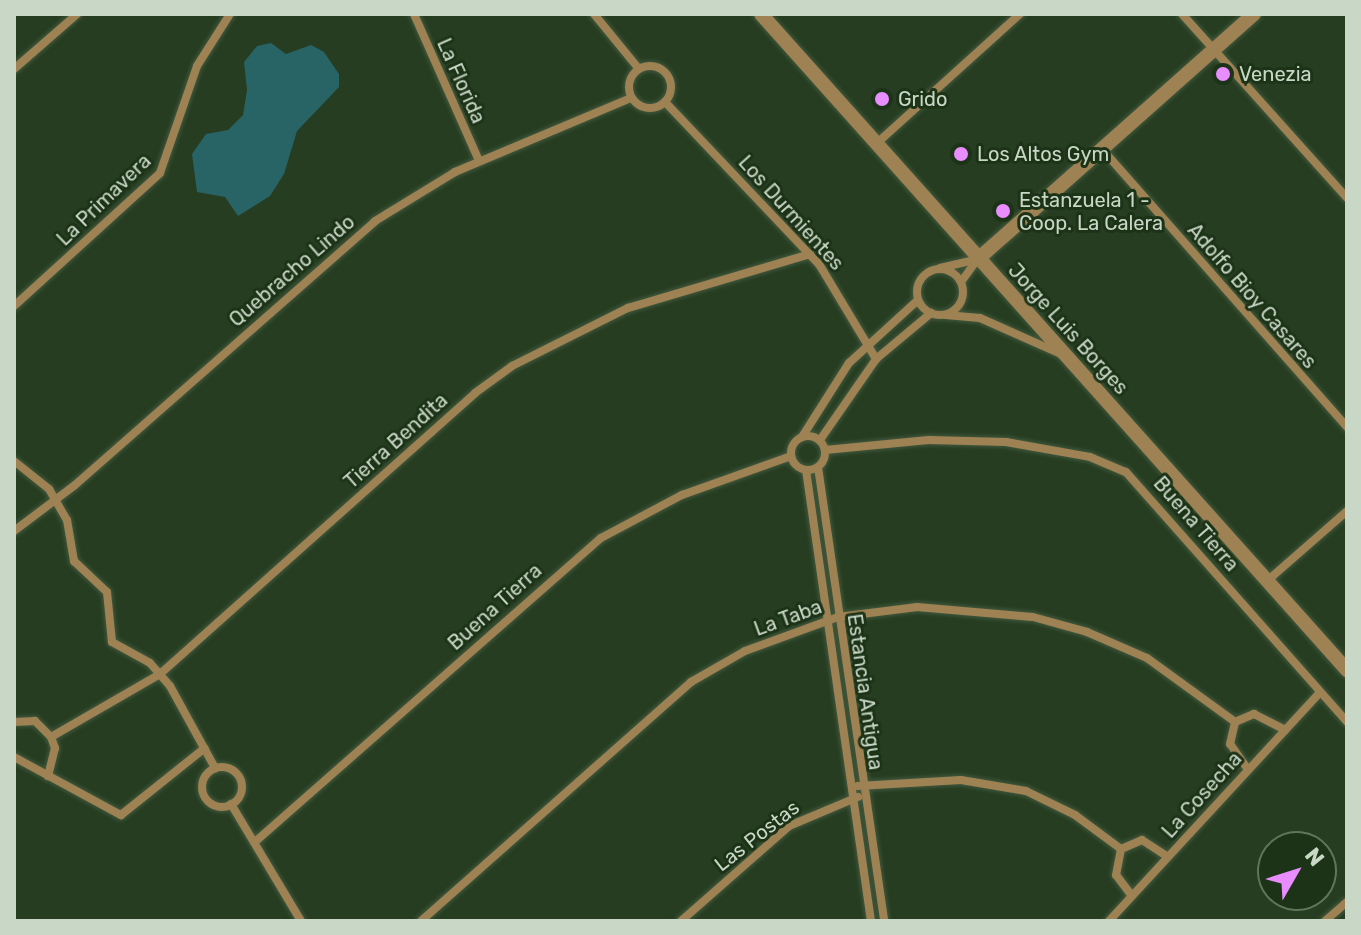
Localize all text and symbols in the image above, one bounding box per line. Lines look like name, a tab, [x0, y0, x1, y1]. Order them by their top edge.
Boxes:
street label: La Florida	[432, 35, 490, 127]
place label: Venezia	[1239, 62, 1312, 86]
marker: Venezia	[1214, 65, 1232, 83]
place label: Grido	[898, 87, 947, 111]
marker: Grido	[873, 90, 891, 108]
place label: Los Altos Gym	[977, 142, 1110, 166]
marker: Los Altos Gym	[952, 145, 970, 163]
street label: La Primavera	[52, 149, 156, 251]
street label: Los Durmientes	[733, 151, 849, 275]
place label: Estanzuela 1 - Coop. La Calera	[1019, 188, 1163, 235]
marker: Estanzuela 1 - Coop. La Calera	[994, 202, 1012, 220]
street label: Quebracho Lindo	[224, 210, 360, 332]
street label: Adolfo Bioy Casares	[1182, 218, 1322, 374]
street label: Jorge Luis Borges	[1003, 259, 1133, 399]
street label: Tierra Bendita	[339, 388, 453, 494]
street label: Buena Tierra	[1148, 471, 1244, 577]
street label: Buena Tierra	[443, 559, 547, 655]
street label: La Taba	[751, 595, 825, 641]
street label: Estancia Antigua	[842, 612, 888, 772]
street label: La Cosecha	[1157, 747, 1247, 843]
street label: Las Postas	[710, 796, 804, 876]
north arrow	[1257, 831, 1337, 911]
text: N	[1299, 842, 1330, 871]

